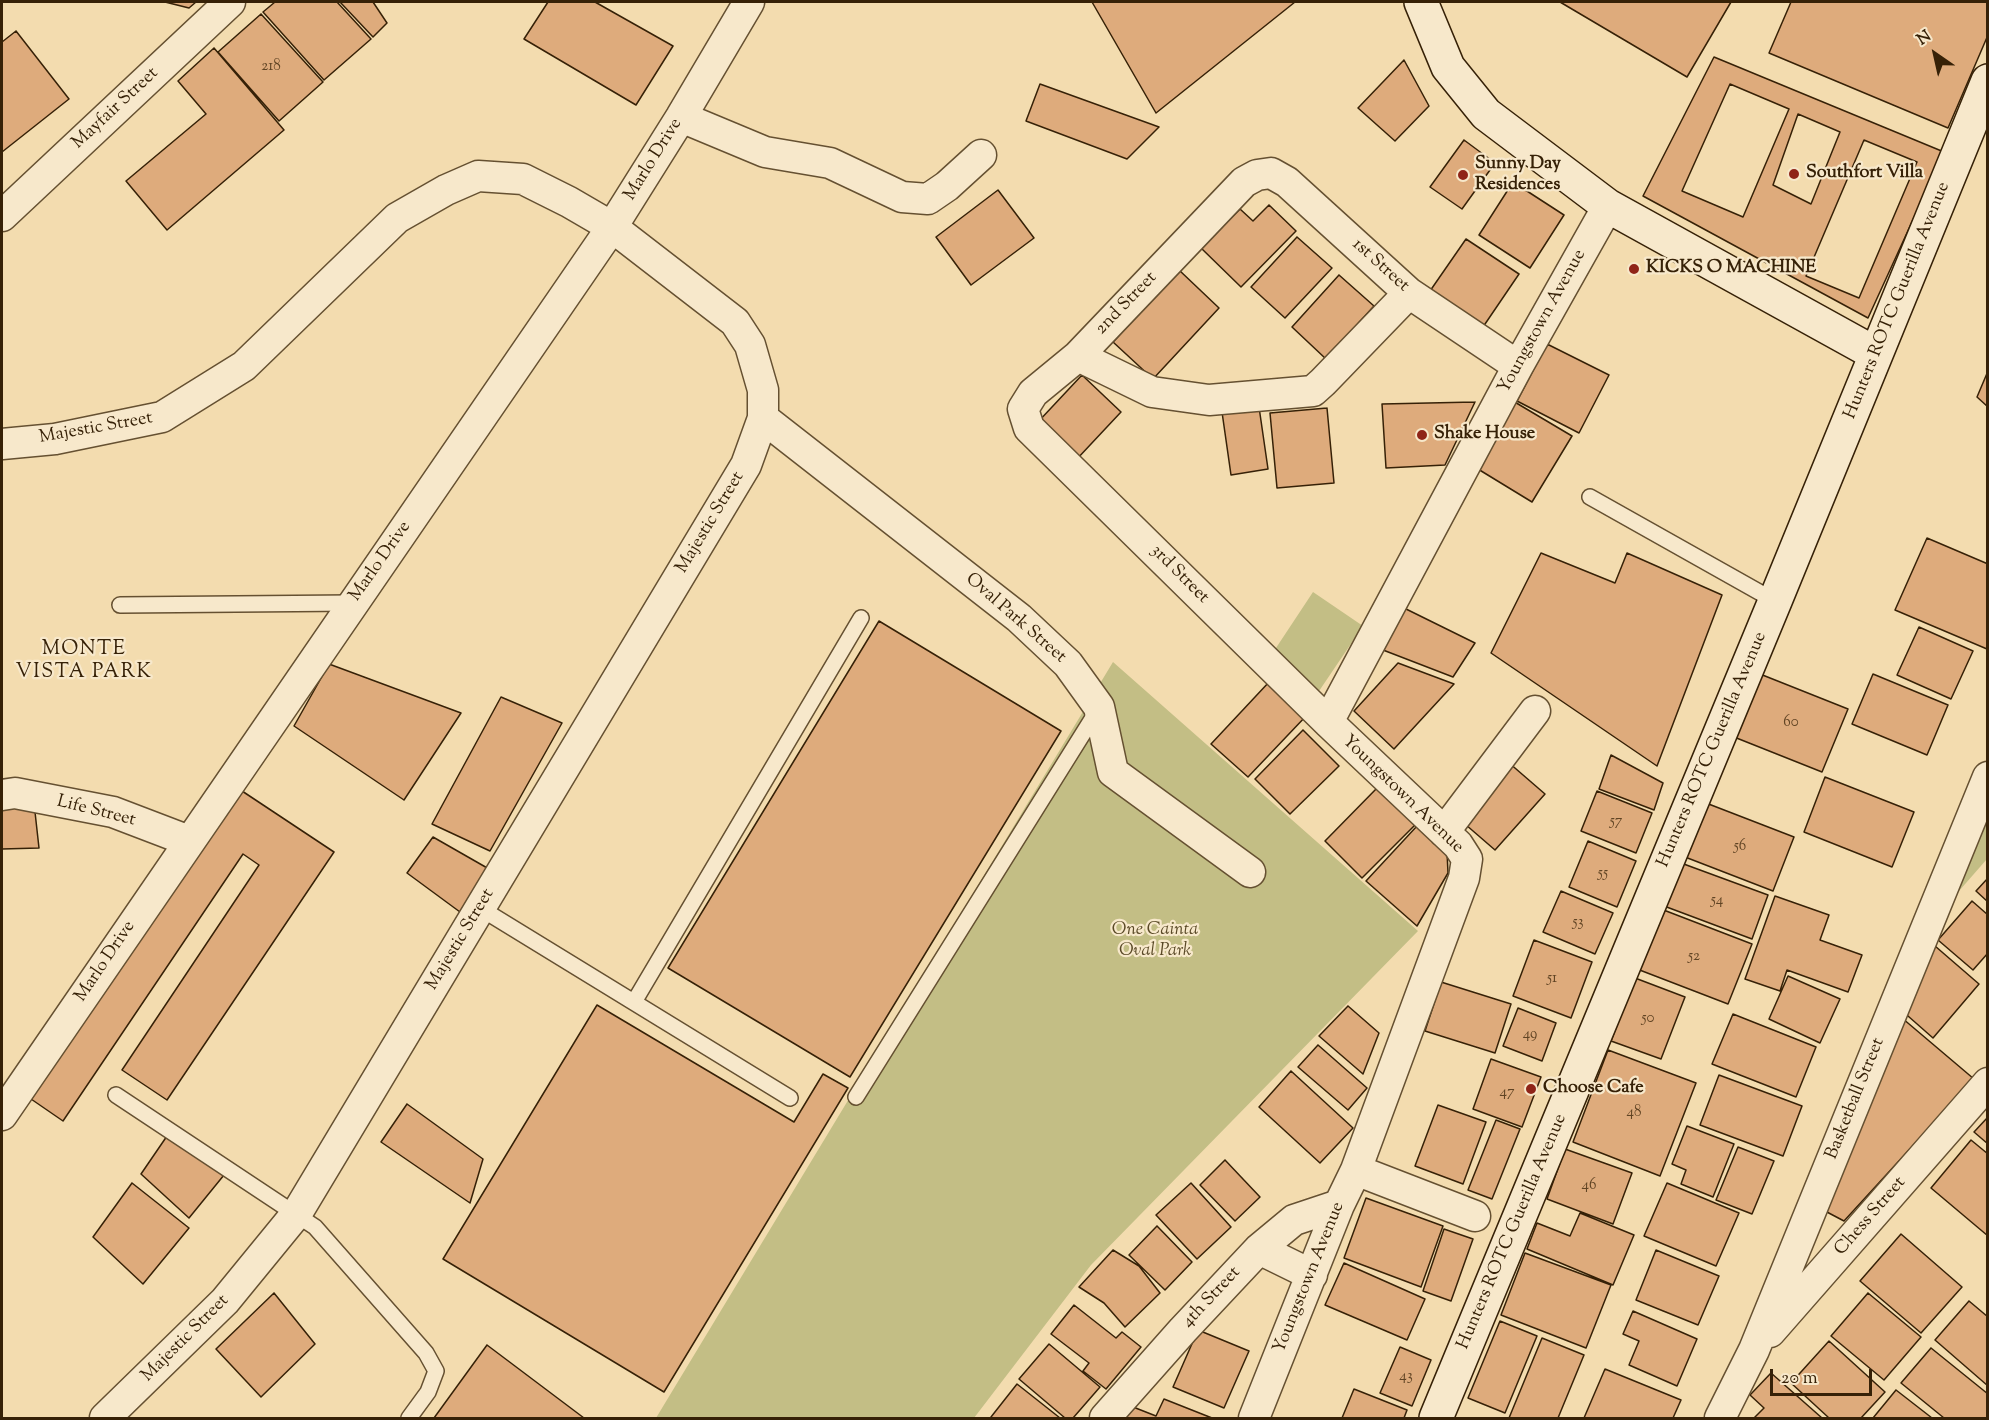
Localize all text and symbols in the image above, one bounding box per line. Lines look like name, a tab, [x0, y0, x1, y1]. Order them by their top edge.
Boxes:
north arrow	[1905, 24, 1965, 84]
text: N	[1913, 26, 1936, 52]
house number: 218	[261, 58, 281, 76]
street label: Mayfair Street	[68, 64, 164, 154]
street label: Marlo Drive	[620, 115, 688, 205]
place label: Sunny Day Residences	[1475, 154, 1561, 196]
place label: Southfort Villa	[1806, 163, 1923, 185]
marker: Southfort Villa	[1787, 167, 1801, 181]
marker: Sunny Day Residences	[1456, 168, 1470, 182]
street label: Hunters ROTC Guerilla Avenue	[1840, 179, 1956, 423]
street label: 1st Street	[1347, 235, 1413, 297]
street label: Youngstown Avenue	[1494, 246, 1592, 398]
place label: KICKS O MACHINE	[1646, 258, 1816, 280]
marker: KICKS O MACHINE	[1627, 262, 1641, 276]
street label: 2nd Street	[1092, 268, 1162, 340]
street label: Majestic Street	[38, 408, 154, 450]
place label: Shake House	[1434, 424, 1535, 446]
marker: Shake House	[1415, 428, 1429, 442]
street label: Majestic Street	[672, 468, 750, 578]
street label: Marlo Drive	[345, 518, 417, 606]
street label: 3rd Street	[1145, 541, 1213, 609]
street label: Oval Park Street	[960, 569, 1070, 669]
street label: Hunters ROTC Guerilla Avenue	[1653, 629, 1773, 871]
district label: MONTE VISTA PARK	[16, 639, 152, 686]
house number: 60	[1783, 714, 1799, 732]
street label: Youngstown Avenue	[1337, 731, 1467, 859]
street label: Life Street	[54, 792, 138, 832]
house number: 57	[1610, 813, 1622, 831]
house number: 56	[1734, 838, 1746, 856]
house number: 55	[1598, 865, 1608, 883]
street label: Majestic Street	[422, 885, 500, 995]
house number: 54	[1711, 892, 1723, 910]
house number: 53	[1572, 914, 1584, 932]
street label: Marlo Drive	[71, 917, 141, 1007]
park label: One Cainta Oval Park	[1112, 920, 1198, 962]
house number: 52	[1688, 948, 1700, 966]
house number: 51	[1547, 970, 1557, 988]
house number: 50	[1641, 1010, 1655, 1028]
house number: 49	[1523, 1026, 1537, 1044]
street label: Basketball Street	[1822, 1035, 1890, 1163]
place label: Choose Cafe	[1543, 1078, 1644, 1100]
marker: Choose Cafe	[1524, 1082, 1538, 1096]
house number: 47	[1499, 1084, 1515, 1102]
house number: 48	[1626, 1104, 1642, 1122]
street label: Hunters ROTC Guerilla Avenue	[1453, 1111, 1573, 1353]
street label: Chess Street	[1831, 1173, 1911, 1261]
house number: 46	[1582, 1177, 1596, 1195]
street label: Youngstown Avenue	[1270, 1199, 1350, 1357]
street label: 4th Street	[1178, 1263, 1246, 1333]
street label: Majestic Street	[138, 1291, 234, 1387]
scale bar	[1773, 1357, 1875, 1395]
text: 20 m	[1781, 1366, 1818, 1392]
house number: 43	[1399, 1368, 1413, 1386]

